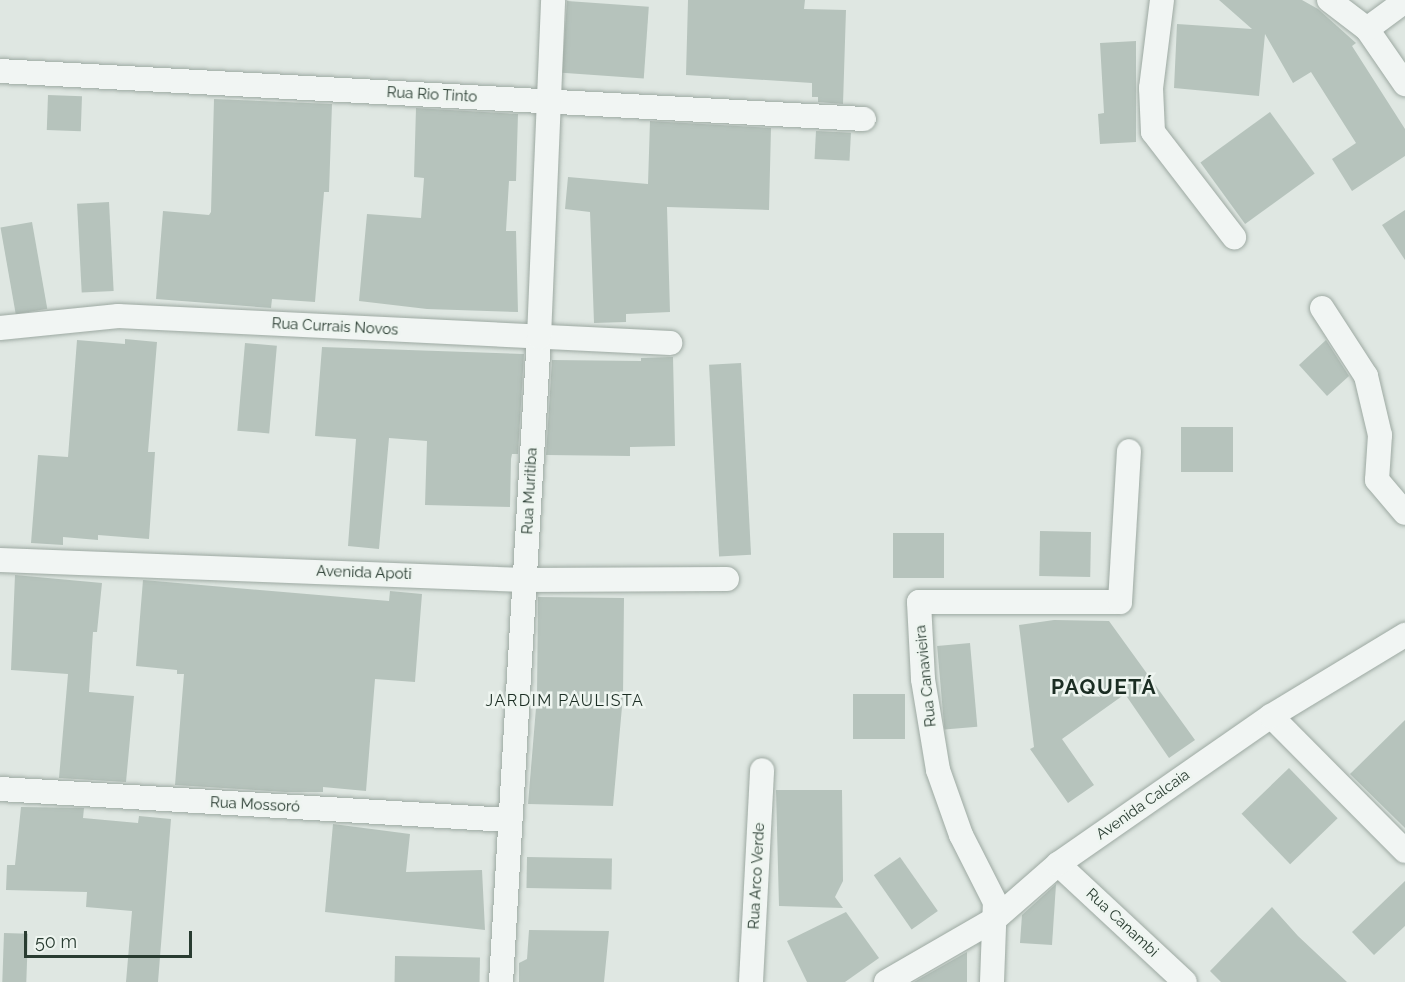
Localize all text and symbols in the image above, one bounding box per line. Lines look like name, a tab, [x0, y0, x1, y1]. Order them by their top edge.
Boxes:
street label: Rua Rio Tinto	[386, 84, 478, 106]
street label: Rua Currais Novos	[271, 315, 399, 339]
street label: Rua Muritiba	[519, 447, 541, 535]
street label: Avenida Apoti	[316, 562, 412, 584]
street label: Rua Canavieira	[912, 624, 940, 728]
district label: PAQUETÁ	[1051, 674, 1157, 700]
district label: JARDIM PAULISTA	[486, 691, 644, 711]
street label: Avenida Calcaia	[1093, 766, 1193, 844]
street label: Rua Mossoró	[210, 794, 300, 816]
street label: Rua Arco Verde	[745, 822, 769, 930]
street label: Rua Canambi	[1082, 885, 1162, 961]
scale bar	[27, 919, 195, 957]
text: 50 m	[35, 931, 77, 952]

